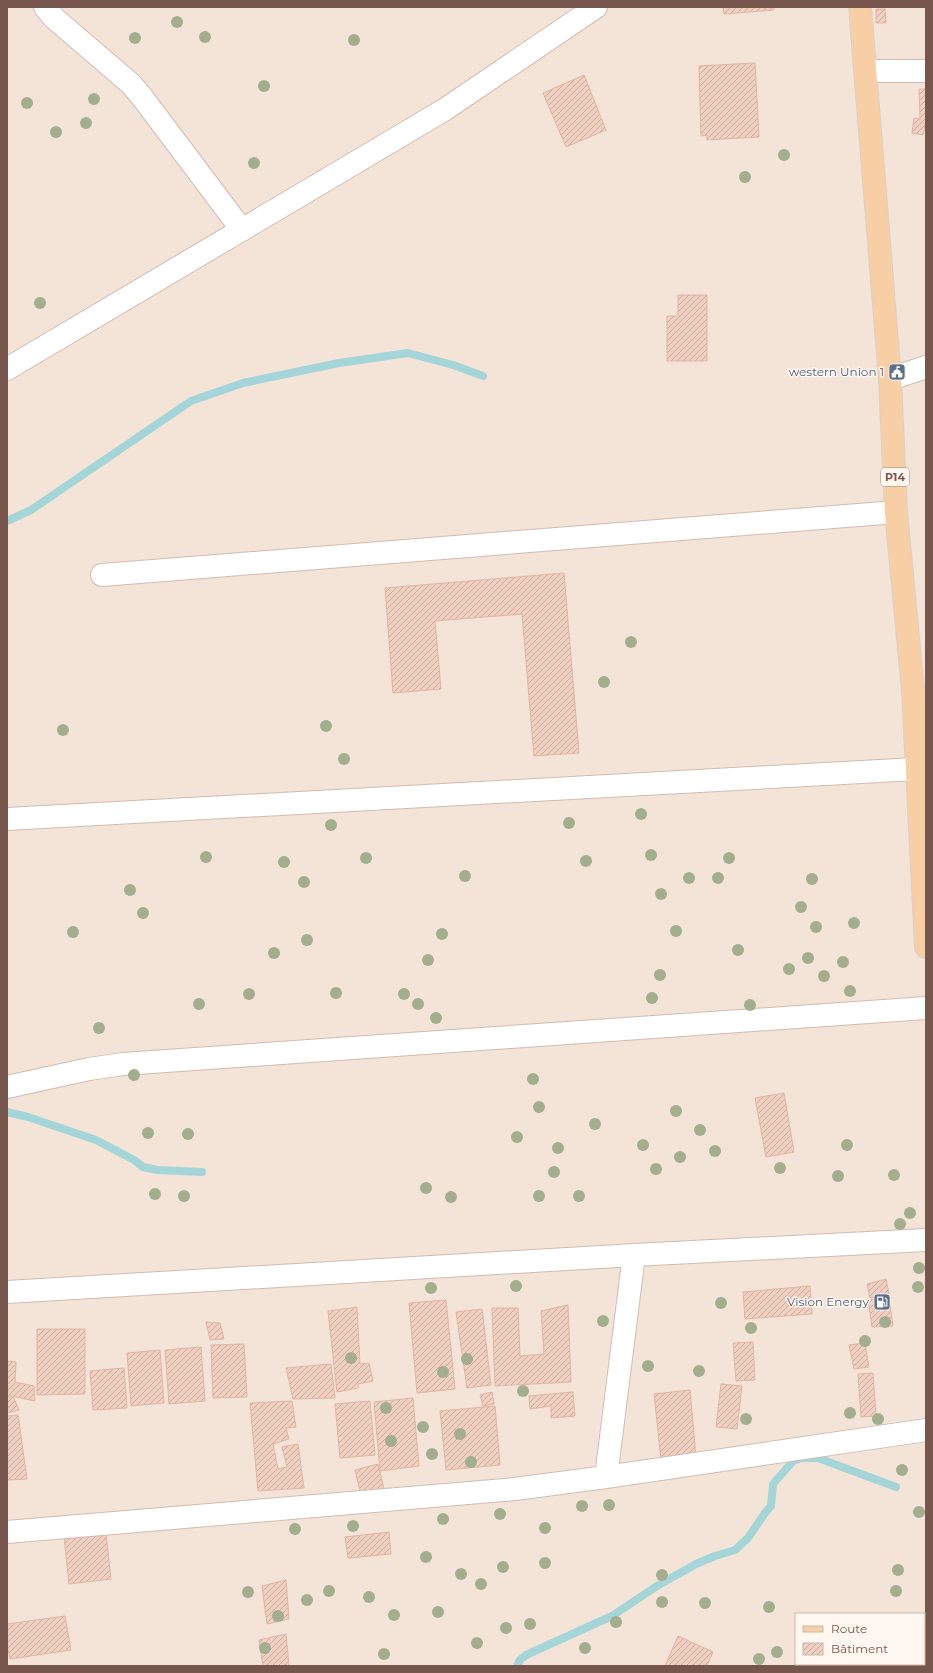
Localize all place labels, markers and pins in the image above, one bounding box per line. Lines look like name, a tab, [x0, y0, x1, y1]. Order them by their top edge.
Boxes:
public building icon: western Union 1	[887, 362, 907, 382]
place label: western Union 1	[789, 364, 884, 379]
fuel station icon: Vision Energy	[872, 1292, 892, 1312]
place label: Vision Energy	[787, 1294, 869, 1309]

